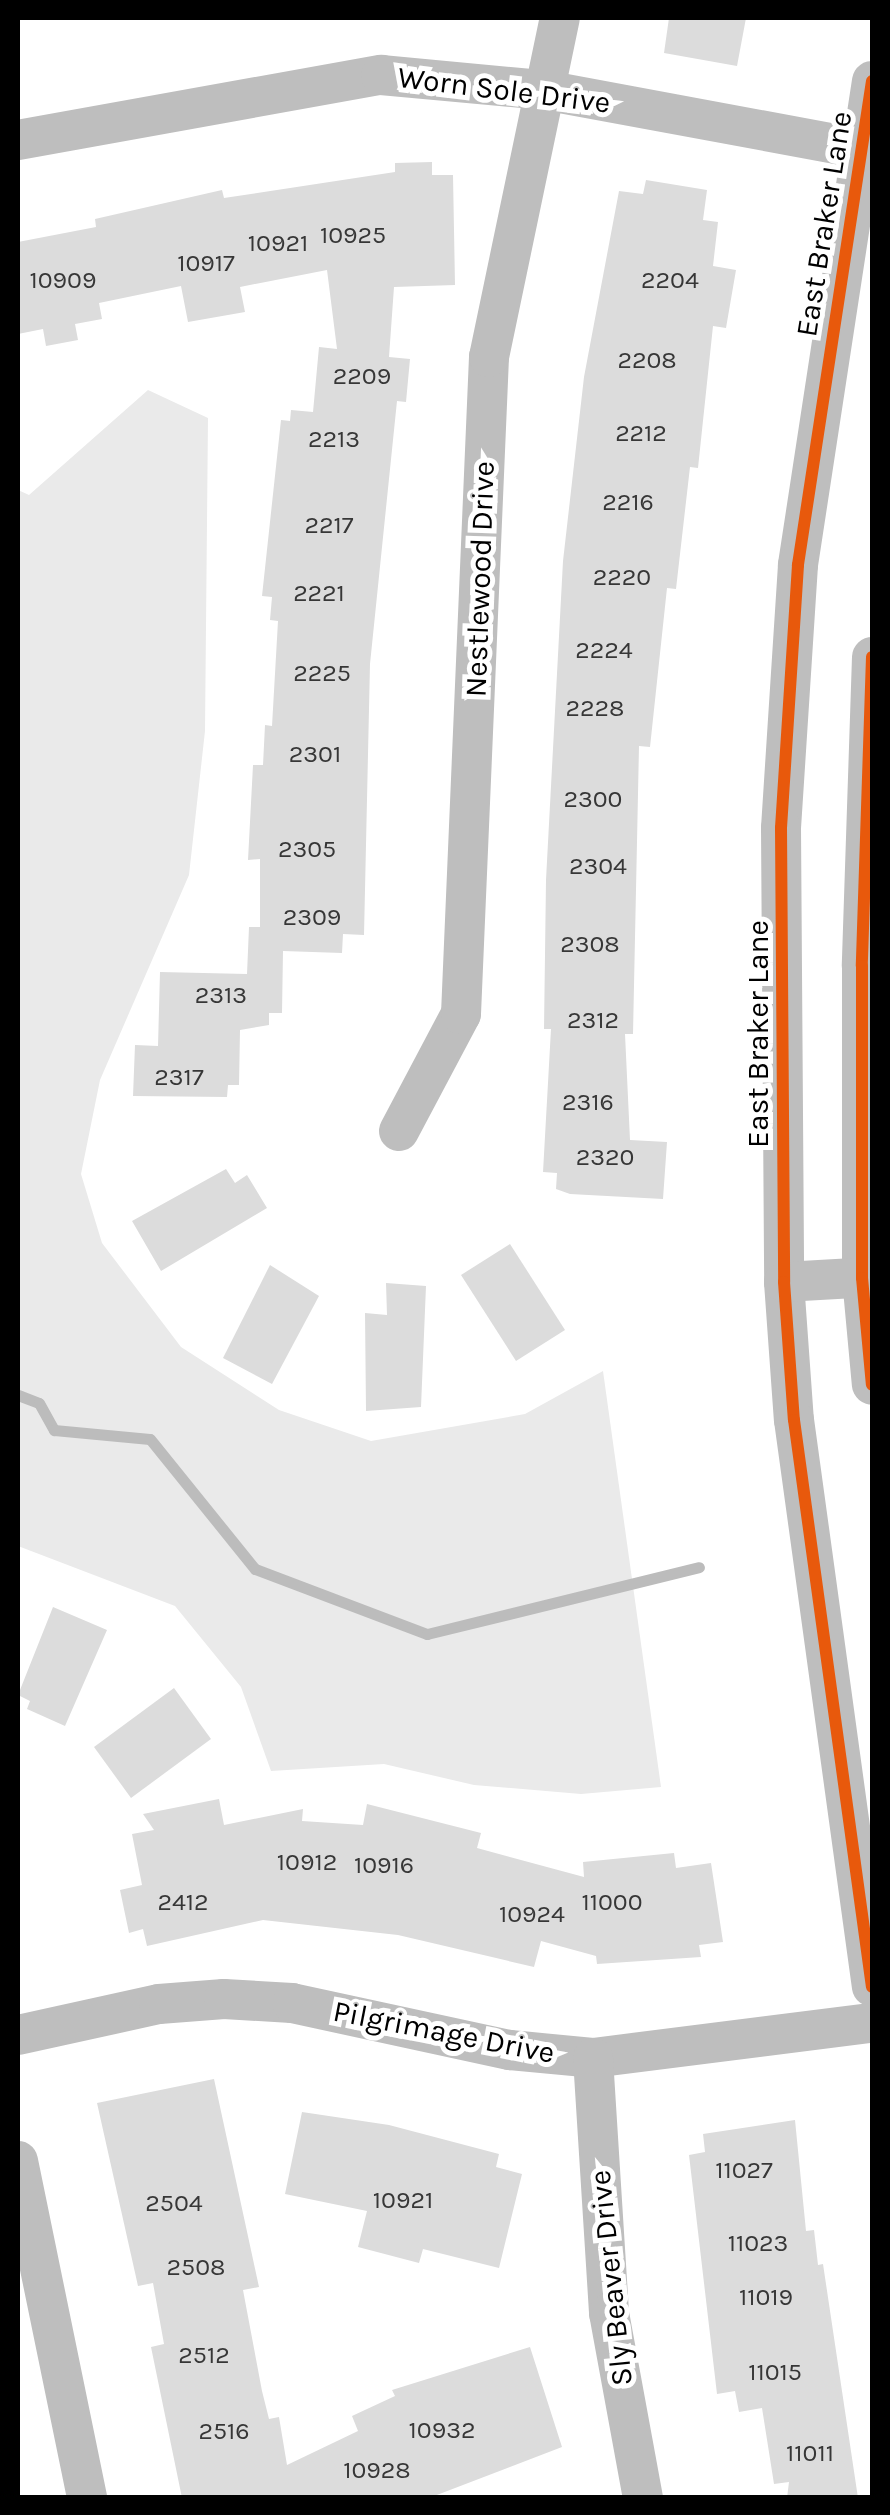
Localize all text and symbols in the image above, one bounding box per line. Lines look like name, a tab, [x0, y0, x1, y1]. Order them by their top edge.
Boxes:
street label: Worn Sole Drive	[396, 59, 612, 121]
street label: East Braker Lane	[788, 109, 860, 339]
house number: 10925	[320, 220, 386, 250]
house number: 10921	[248, 228, 308, 258]
house number: 10917	[177, 248, 235, 278]
house number: 10909	[30, 265, 96, 295]
house number: 2204	[641, 265, 699, 295]
house number: 2208	[617, 345, 677, 375]
house number: 2209	[333, 361, 391, 391]
house number: 2212	[615, 418, 667, 448]
house number: 2213	[308, 424, 360, 454]
street label: Nestlewood Drive	[458, 460, 502, 698]
house number: 2216	[602, 487, 654, 517]
house number: 2217	[305, 510, 353, 540]
house number: 2220	[593, 562, 651, 592]
house number: 2221	[293, 578, 345, 608]
house number: 2224	[575, 635, 633, 665]
house number: 2225	[293, 658, 351, 688]
house number: 2228	[566, 693, 624, 723]
house number: 2301	[289, 739, 341, 769]
house number: 2300	[564, 784, 622, 814]
house number: 2305	[278, 834, 336, 864]
house number: 2304	[569, 851, 627, 881]
house number: 2309	[283, 902, 341, 932]
street label: East Braker Lane	[740, 920, 776, 1148]
house number: 2308	[560, 929, 620, 959]
house number: 2313	[195, 980, 247, 1010]
house number: 2312	[567, 1005, 619, 1035]
house number: 2317	[154, 1062, 204, 1092]
house number: 2316	[562, 1087, 614, 1117]
house number: 2320	[576, 1142, 634, 1172]
house number: 10912	[277, 1847, 337, 1877]
house number: 10916	[354, 1850, 414, 1880]
house number: 2412	[157, 1887, 209, 1917]
house number: 11000	[581, 1887, 643, 1917]
house number: 10924	[499, 1899, 565, 1929]
street label: Pilgrimage Drive	[330, 1993, 558, 2071]
house number: 11027	[715, 2155, 773, 2185]
street label: Sly Beaver Drive	[582, 2168, 640, 2388]
house number: 10921	[373, 2185, 433, 2215]
house number: 2504	[145, 2188, 203, 2218]
house number: 11023	[728, 2228, 788, 2258]
house number: 2508	[167, 2252, 225, 2282]
house number: 11019	[739, 2282, 793, 2312]
house number: 2512	[178, 2340, 230, 2370]
house number: 11015	[748, 2357, 802, 2387]
house number: 10932	[409, 2415, 475, 2445]
house number: 2516	[198, 2416, 250, 2446]
house number: 11011	[786, 2438, 834, 2468]
house number: 10928	[343, 2455, 411, 2485]

